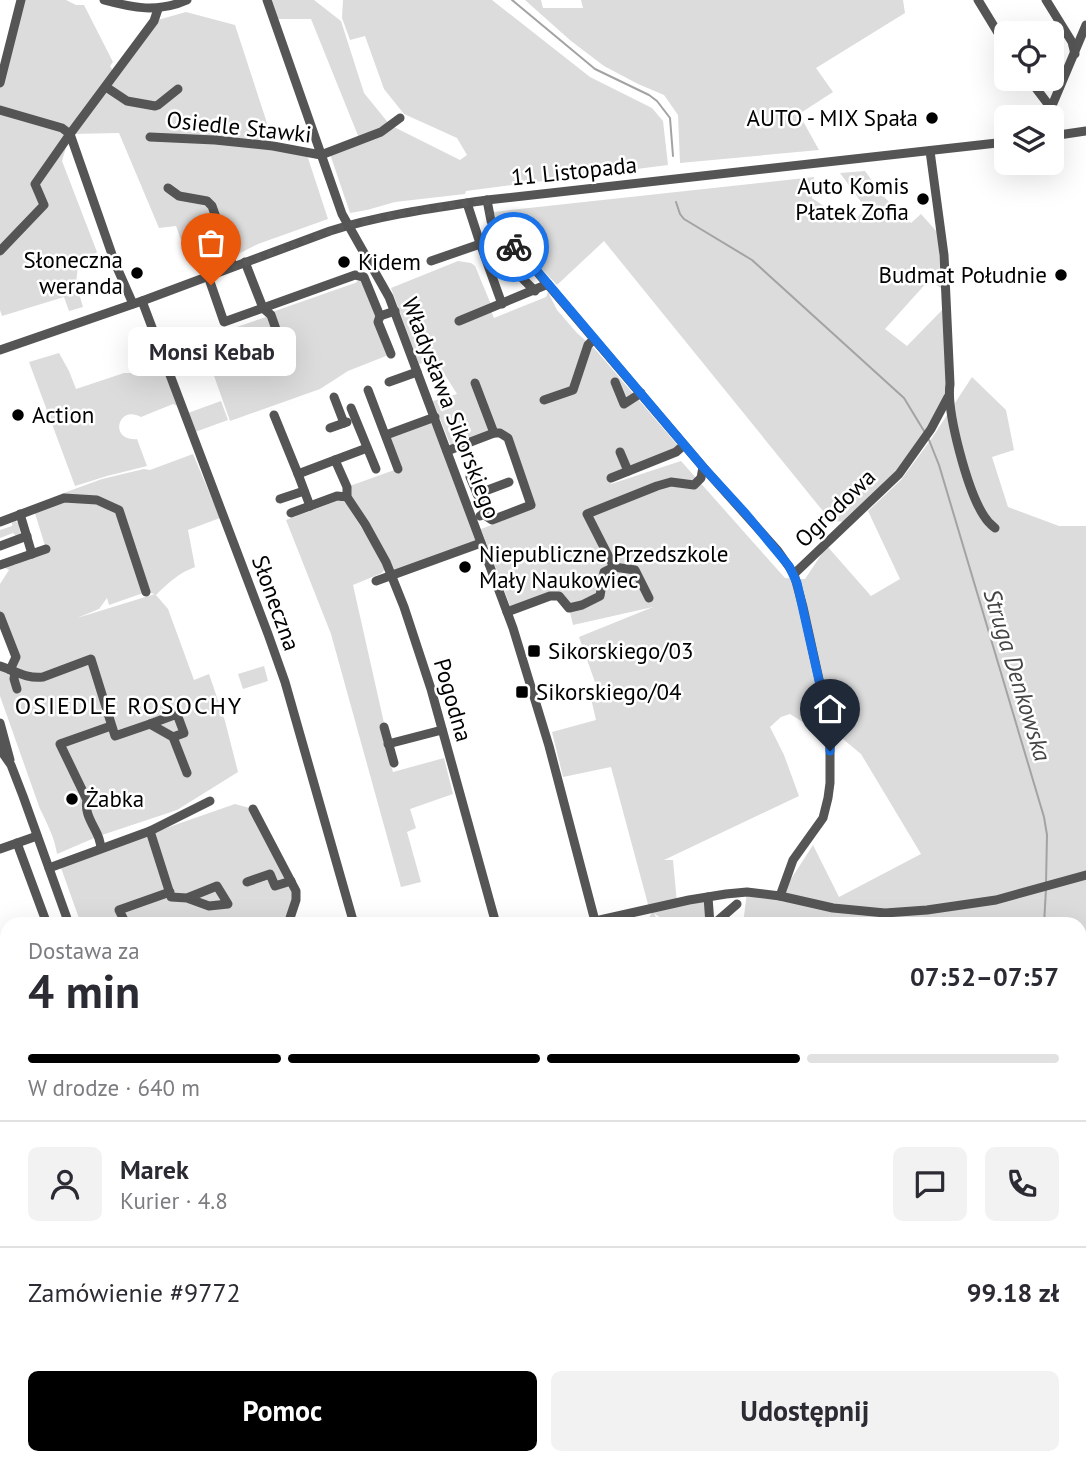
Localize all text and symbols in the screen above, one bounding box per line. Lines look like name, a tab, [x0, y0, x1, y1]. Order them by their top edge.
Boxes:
map controls	[994, 21, 1064, 175]
button: locate	[994, 21, 1064, 91]
place label: AUTO - MIX Spała	[747, 103, 918, 132]
street label: Osiedle Stawki	[165, 104, 313, 149]
button: layers	[994, 105, 1064, 175]
marker: AUTO - MIX Spała	[924, 110, 940, 126]
street label: 11 Listopada	[510, 149, 638, 192]
place label: Auto Komis Płatek Zofia	[795, 171, 909, 226]
marker: Auto Komis Płatek Zofia	[915, 191, 931, 207]
courier	[479, 212, 549, 282]
pin	[181, 213, 241, 285]
icon: bag	[192, 224, 230, 262]
icon: bike	[495, 228, 533, 266]
place label: Słoneczna weranda	[23, 245, 123, 300]
place label: Kidem	[358, 247, 421, 276]
marker: Kidem	[336, 254, 352, 270]
place label: Budmat Południe	[879, 260, 1047, 289]
marker: Słoneczna weranda	[129, 265, 145, 281]
marker: Budmat Południe	[1053, 267, 1069, 283]
street label: Władysława Sikorskiego	[396, 293, 507, 523]
callout: Monsi Kebab	[127, 327, 295, 376]
text: Monsi Kebab	[149, 337, 275, 366]
place label: Action	[32, 400, 94, 429]
marker: Action	[10, 407, 26, 423]
street label: Ogrodowa	[788, 462, 881, 553]
place label: Niepubliczne Przedszkole Mały Naukowiec	[479, 539, 728, 594]
street label: Słoneczna	[246, 551, 307, 655]
marker: Niepubliczne Przedszkole Mały Naukowiec	[457, 559, 473, 575]
water label: Struga Denkowska	[977, 585, 1058, 765]
place label: Sikorskiego/03	[548, 636, 693, 665]
marker: Sikorskiego/03	[526, 643, 542, 659]
street label: Pogodna	[428, 655, 479, 745]
place label: Sikorskiego/04	[536, 677, 682, 706]
pin	[800, 679, 860, 751]
marker: Sikorskiego/04	[514, 684, 530, 700]
district label: OSIEDLE ROSOCHY	[15, 690, 243, 721]
icon: home	[811, 690, 849, 728]
place label: Żabka	[86, 784, 144, 813]
marker: Żabka	[64, 791, 80, 807]
text: Dostawa za	[28, 936, 140, 965]
text: 07:52–07:57	[910, 960, 1059, 993]
text: 4 min	[28, 961, 140, 1021]
text: W drodze · 640 m	[28, 1073, 200, 1102]
button: person	[28, 1147, 102, 1221]
button: chat	[893, 1147, 967, 1221]
button: phone	[985, 1147, 1059, 1221]
text: Marek	[120, 1153, 189, 1186]
text: Kurier · 4.8	[120, 1186, 228, 1215]
text: Zamówienie #9772	[28, 1276, 241, 1309]
text: 99.18 zł	[967, 1276, 1059, 1309]
button: Pomoc	[28, 1371, 537, 1451]
button: Udostępnij	[551, 1371, 1059, 1451]

